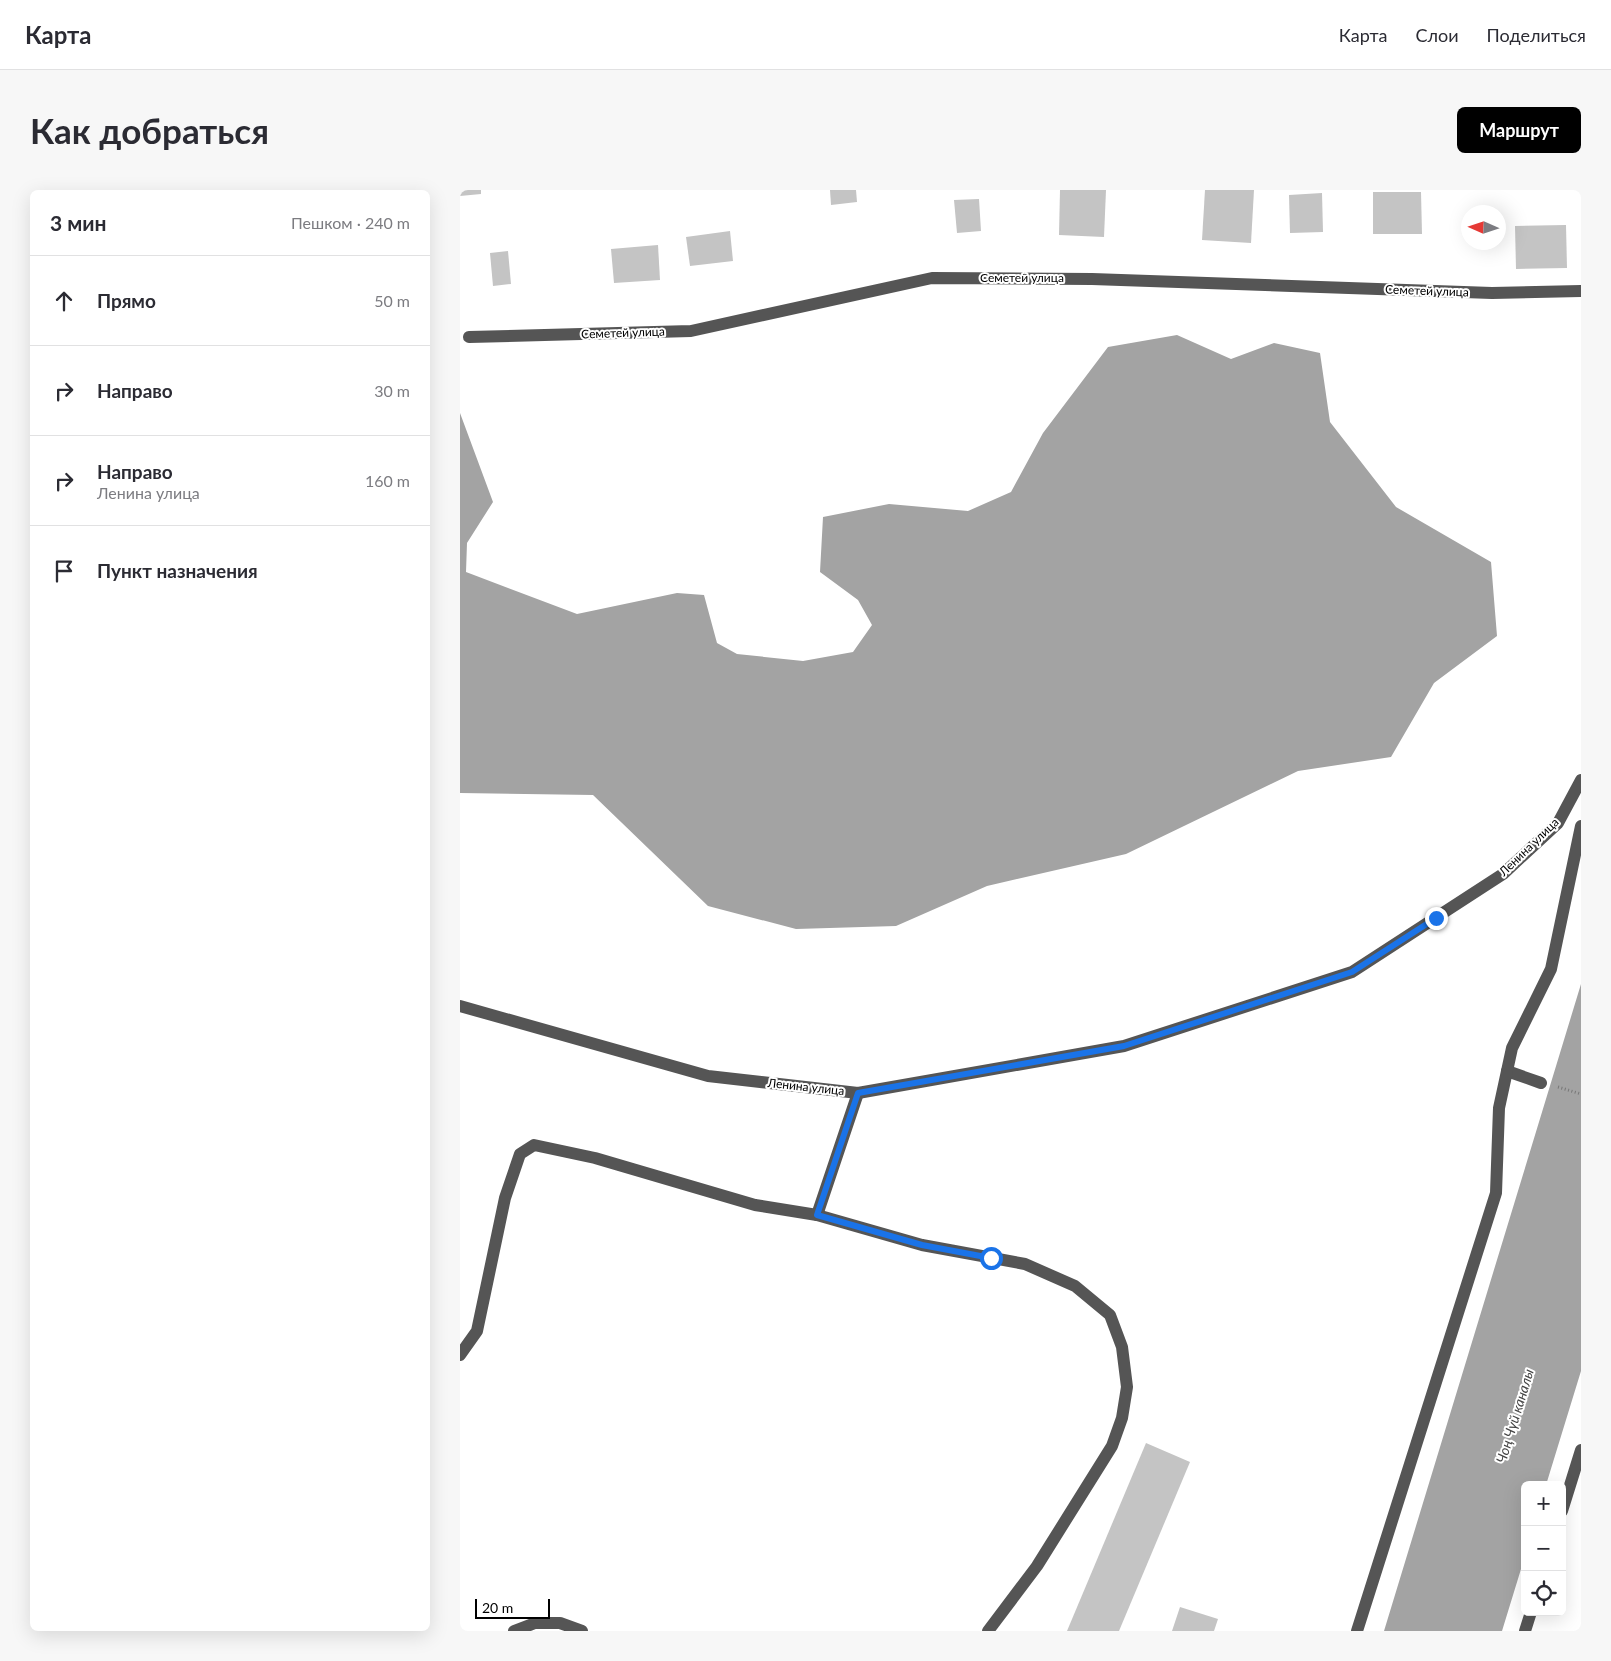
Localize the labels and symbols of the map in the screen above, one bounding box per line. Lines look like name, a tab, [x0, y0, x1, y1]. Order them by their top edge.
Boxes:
north arrow	[1461, 205, 1506, 250]
street label: Семетей улица	[980, 270, 1064, 285]
street label: Семетей улица	[1385, 282, 1469, 299]
street label: Семетей улица	[581, 324, 665, 341]
street label: Ленина улица	[1495, 814, 1562, 880]
route end	[1425, 907, 1448, 930]
street label: Ленина улица	[766, 1075, 845, 1098]
route start	[980, 1247, 1003, 1270]
water label: Чоң Чүй каналы	[1492, 1367, 1537, 1465]
scale bar	[475, 1596, 550, 1619]

